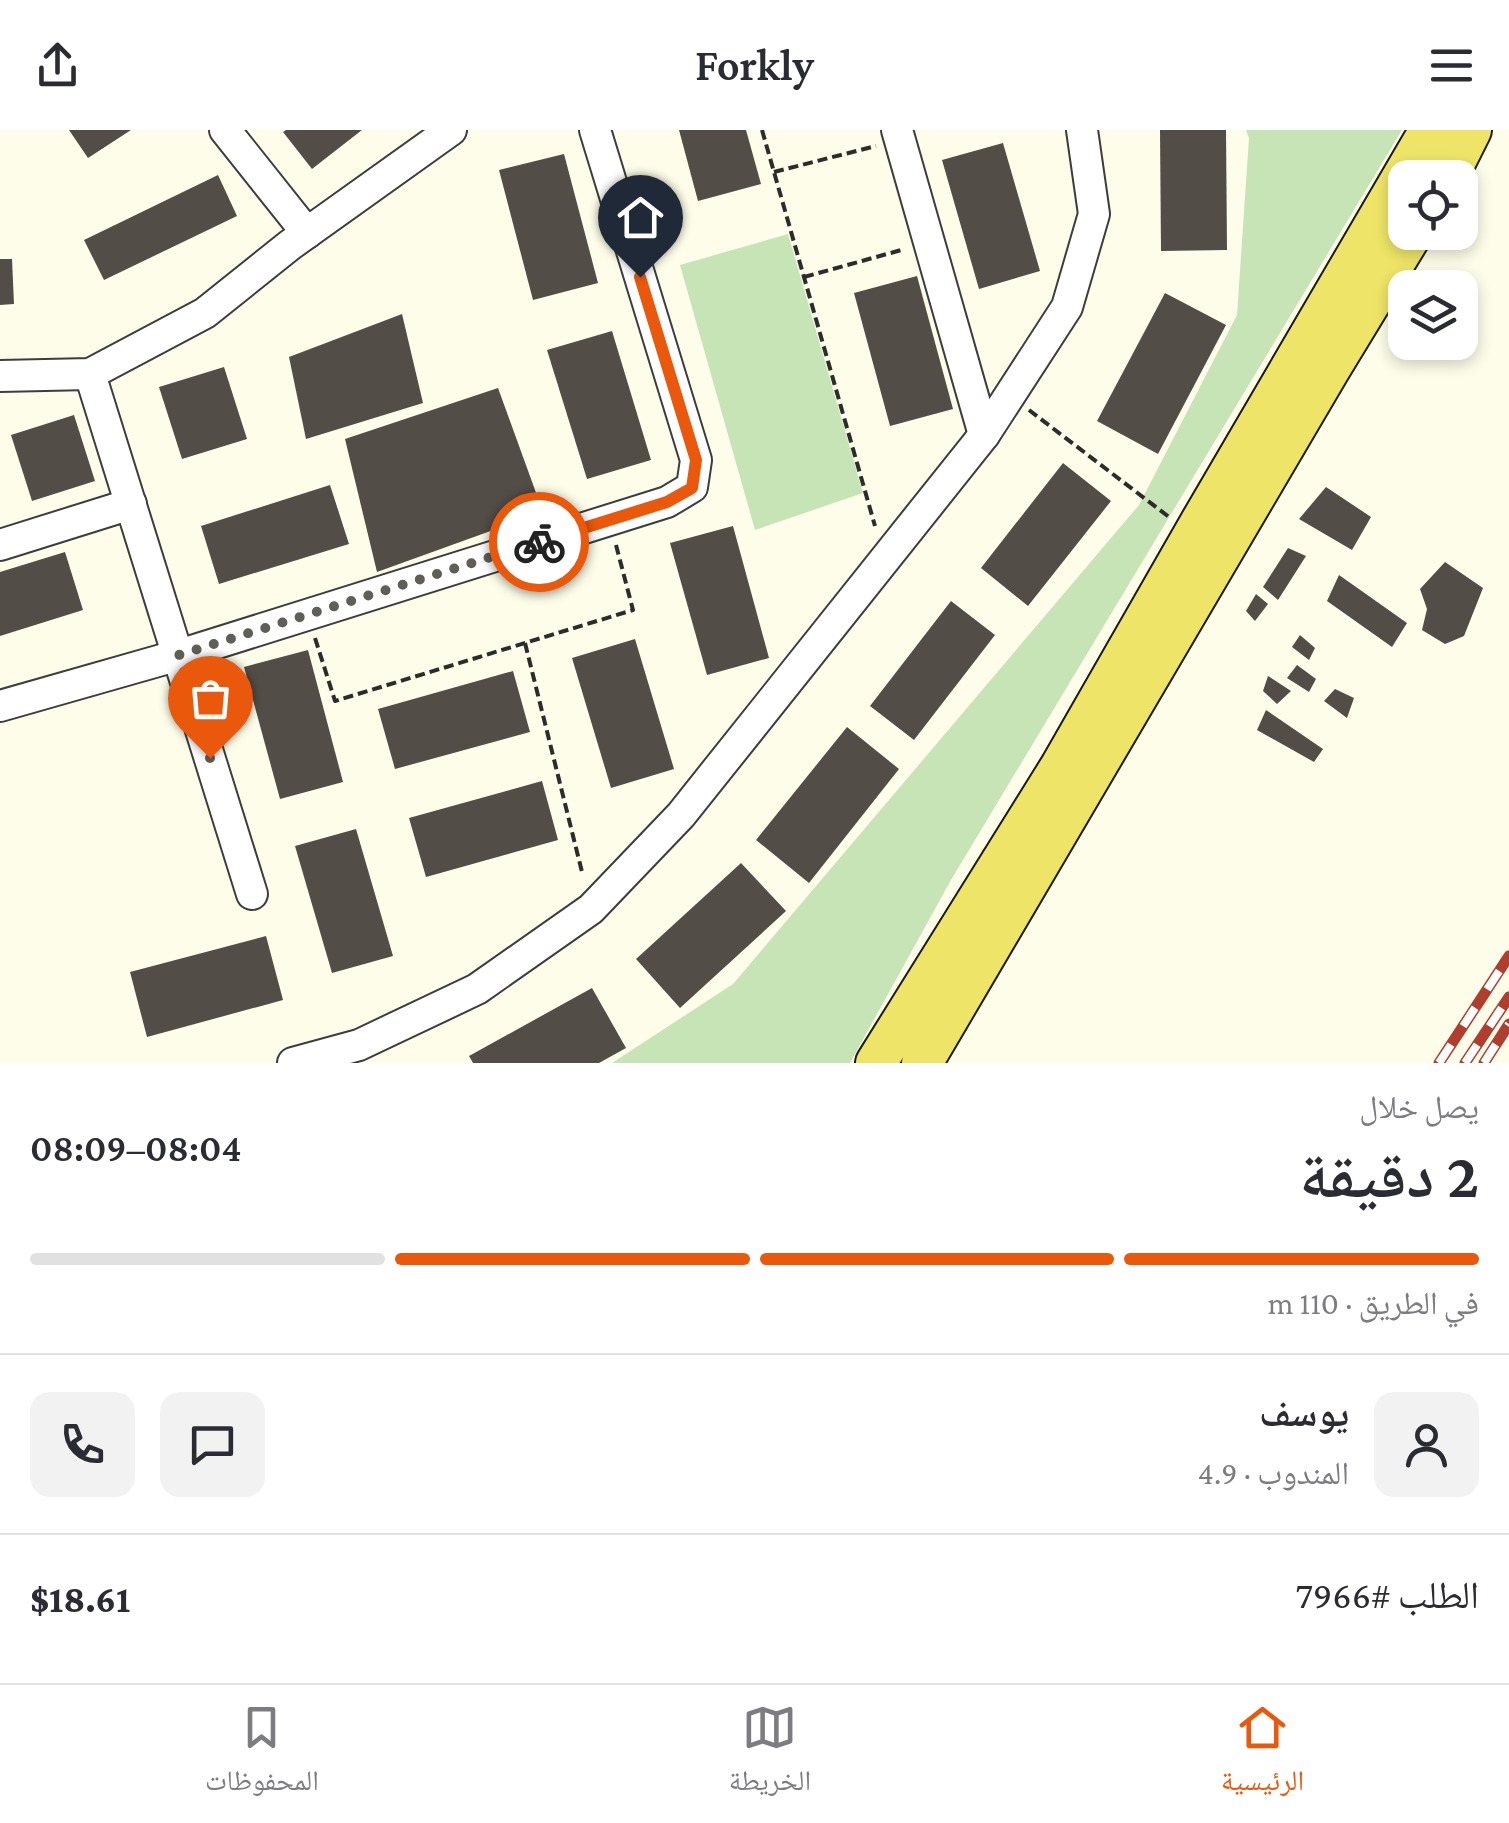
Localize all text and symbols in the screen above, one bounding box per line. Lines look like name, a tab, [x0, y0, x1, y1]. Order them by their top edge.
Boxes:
icon: share	[30, 38, 85, 93]
icon: menu	[1424, 38, 1479, 93]
text: Forkly	[695, 40, 814, 90]
map controls	[1388, 160, 1478, 360]
button: locate	[1388, 160, 1478, 250]
pin	[598, 175, 683, 278]
icon: home	[613, 190, 668, 245]
button: layers	[1388, 270, 1478, 360]
courier	[489, 492, 589, 592]
icon: bike	[512, 515, 567, 570]
pin	[168, 656, 253, 759]
icon: bag	[183, 671, 238, 726]
text: يصل خلال	[1359, 1089, 1479, 1125]
text: 08:04–08:09	[30, 1127, 241, 1169]
text: 2 دقيقة	[1299, 1139, 1479, 1211]
text: في الطريق · 110 m	[1268, 1285, 1479, 1321]
button: phone	[30, 1392, 135, 1497]
button: chat	[160, 1392, 265, 1497]
text: يوسف	[1259, 1392, 1349, 1434]
button: person	[1374, 1392, 1479, 1497]
text: المندوب · 4.9	[1198, 1455, 1349, 1491]
text: الطلب #7966	[1296, 1574, 1479, 1616]
text: $18.61	[30, 1578, 130, 1620]
tab: المحفوظات	[205, 1700, 319, 1808]
tab: الخريطة	[729, 1700, 811, 1808]
tab: الرئيسية	[1221, 1700, 1304, 1808]

